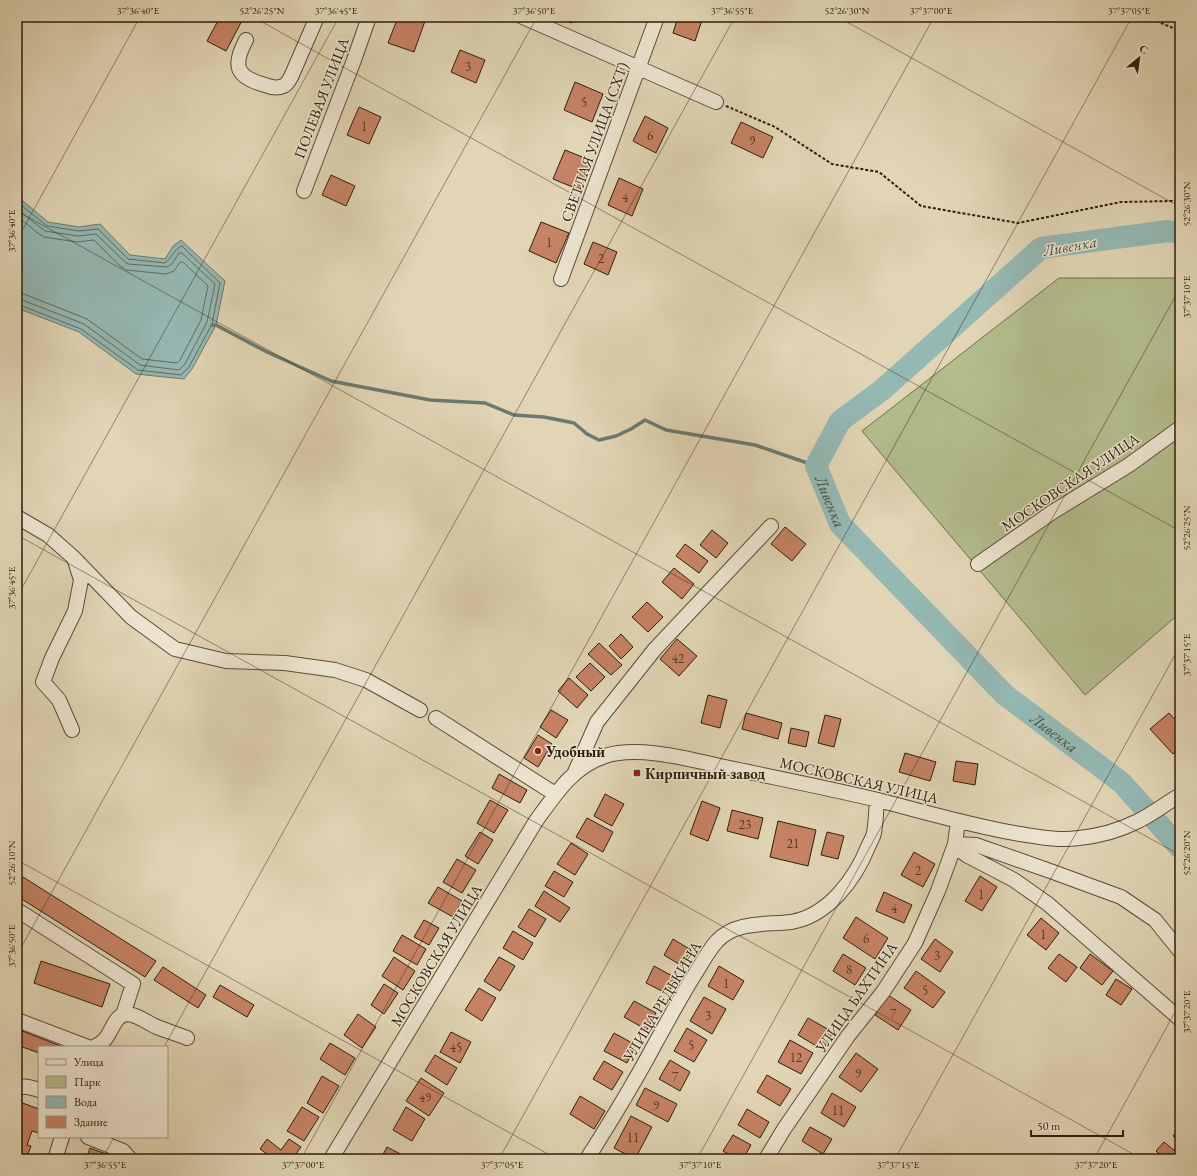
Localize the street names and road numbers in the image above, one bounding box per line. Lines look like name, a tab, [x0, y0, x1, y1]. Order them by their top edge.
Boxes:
street label: ПОЛЕВАЯ УЛИЦА	[289, 34, 353, 161]
street label: СВЕТЛАЯ УЛИЦА (СХТ)	[556, 59, 632, 224]
street label: МОСКОВСКАЯ УЛИЦА	[997, 428, 1143, 535]
street label: МОСКОВСКАЯ УЛИЦА	[778, 752, 941, 808]
street label: МОСКОВСКАЯ УЛИЦА	[386, 880, 486, 1029]
street label: УЛИЦА РЕДЬКИНА	[618, 937, 706, 1065]
street label: УЛИЦА БАХТИНА	[810, 938, 901, 1057]

